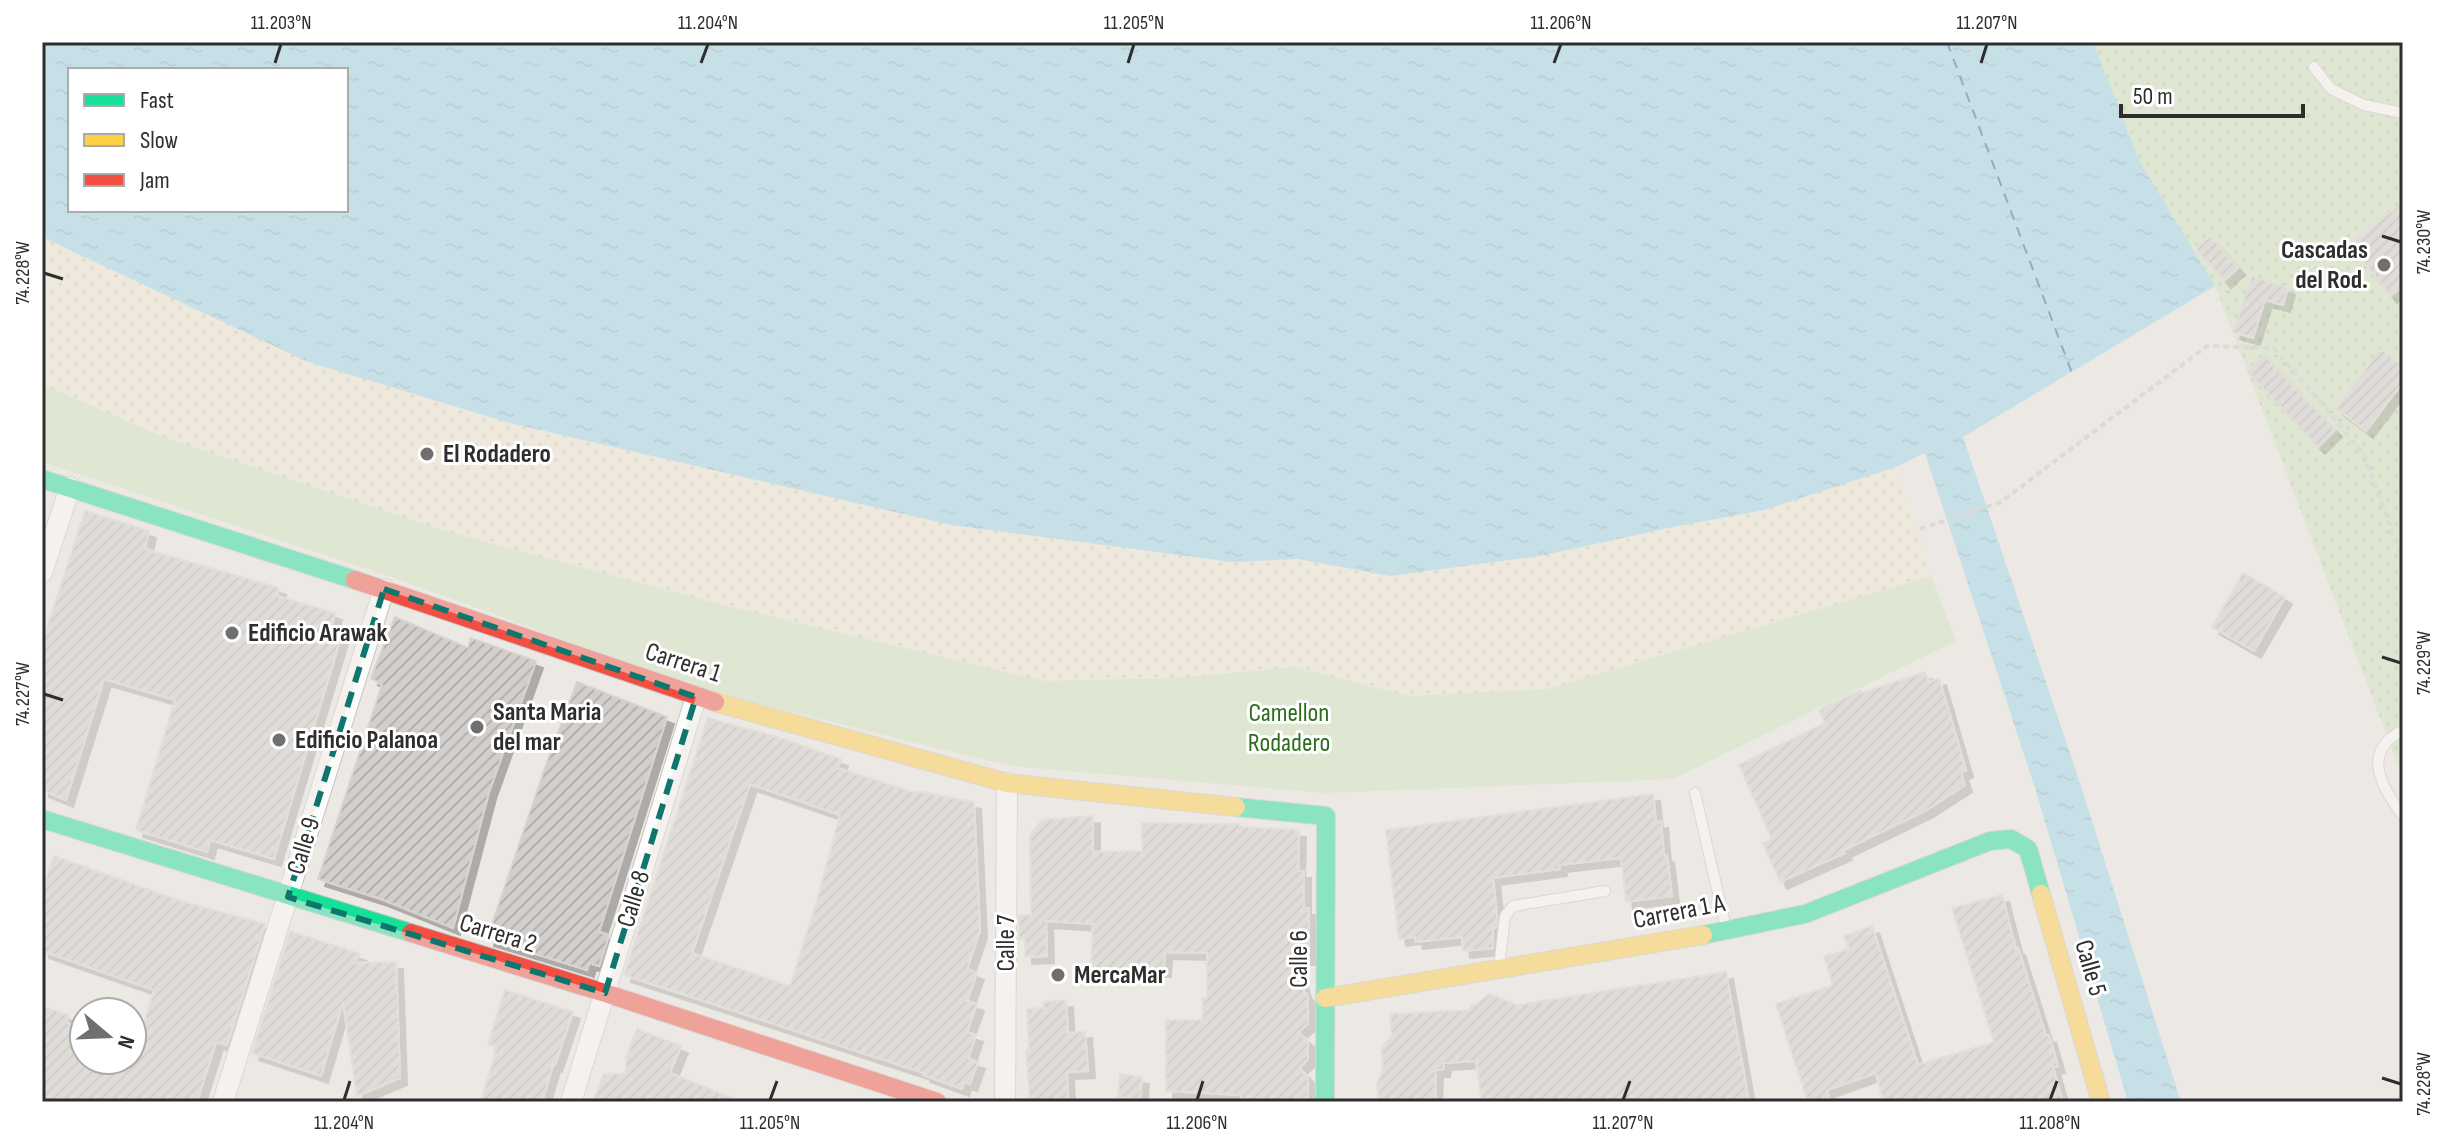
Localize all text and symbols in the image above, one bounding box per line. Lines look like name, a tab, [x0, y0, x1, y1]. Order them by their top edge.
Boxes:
text: 11.203°N	[251, 11, 311, 35]
text: 11.204°N	[678, 11, 738, 35]
text: 11.205°N	[1104, 11, 1164, 35]
text: 11.206°N	[1530, 11, 1592, 35]
text: 11.207°N	[1956, 11, 2018, 35]
legend	[68, 68, 348, 212]
scale bar	[2121, 68, 2303, 118]
text: 50 m	[2133, 82, 2173, 111]
text: Fast	[140, 86, 174, 115]
text: Slow	[140, 126, 178, 155]
text: Jam	[139, 166, 170, 195]
text: 74.230°W	[2412, 210, 2436, 274]
place label: Cascadas del Rod.	[2281, 235, 2368, 296]
text: 74.228°W	[11, 241, 35, 305]
marker: Cascadas del Rod.	[2375, 256, 2393, 274]
place label: El Rodadero	[443, 439, 551, 470]
marker: El Rodadero	[418, 445, 436, 463]
place label: Edificio Arawak	[248, 618, 387, 649]
marker: Edificio Arawak	[223, 624, 241, 642]
text: 74.229°W	[2412, 631, 2436, 695]
street label: Carrera 1	[641, 636, 725, 690]
text: 74.227°W	[11, 662, 35, 726]
place label: Santa Maria del mar	[493, 697, 601, 758]
park label: Camellon Rodadero	[1248, 698, 1330, 759]
marker: Santa Maria del mar	[468, 718, 486, 736]
place label: Edificio Palanoa	[295, 725, 438, 756]
marker: Edificio Palanoa	[270, 731, 288, 749]
street label: Calle 9	[281, 814, 327, 878]
street label: Calle 8	[611, 867, 657, 931]
street label: Carrera 1 A	[1631, 888, 1728, 936]
street label: Carrera 2	[456, 908, 540, 960]
street label: Calle 7	[991, 914, 1022, 971]
street label: Calle 6	[1284, 930, 1315, 988]
street label: Calle 5	[2067, 936, 2113, 1000]
place label: MercaMar	[1074, 960, 1166, 991]
marker: MercaMar	[1049, 966, 1067, 984]
north arrow	[68, 996, 148, 1076]
text: N	[111, 1032, 140, 1052]
text: 74.228°W	[2412, 1052, 2436, 1116]
text: 11.204°N	[314, 1111, 374, 1135]
text: 11.205°N	[740, 1111, 800, 1135]
text: 11.206°N	[1166, 1111, 1228, 1135]
text: 11.207°N	[1592, 1111, 1654, 1135]
text: 11.208°N	[2020, 1111, 2080, 1135]

